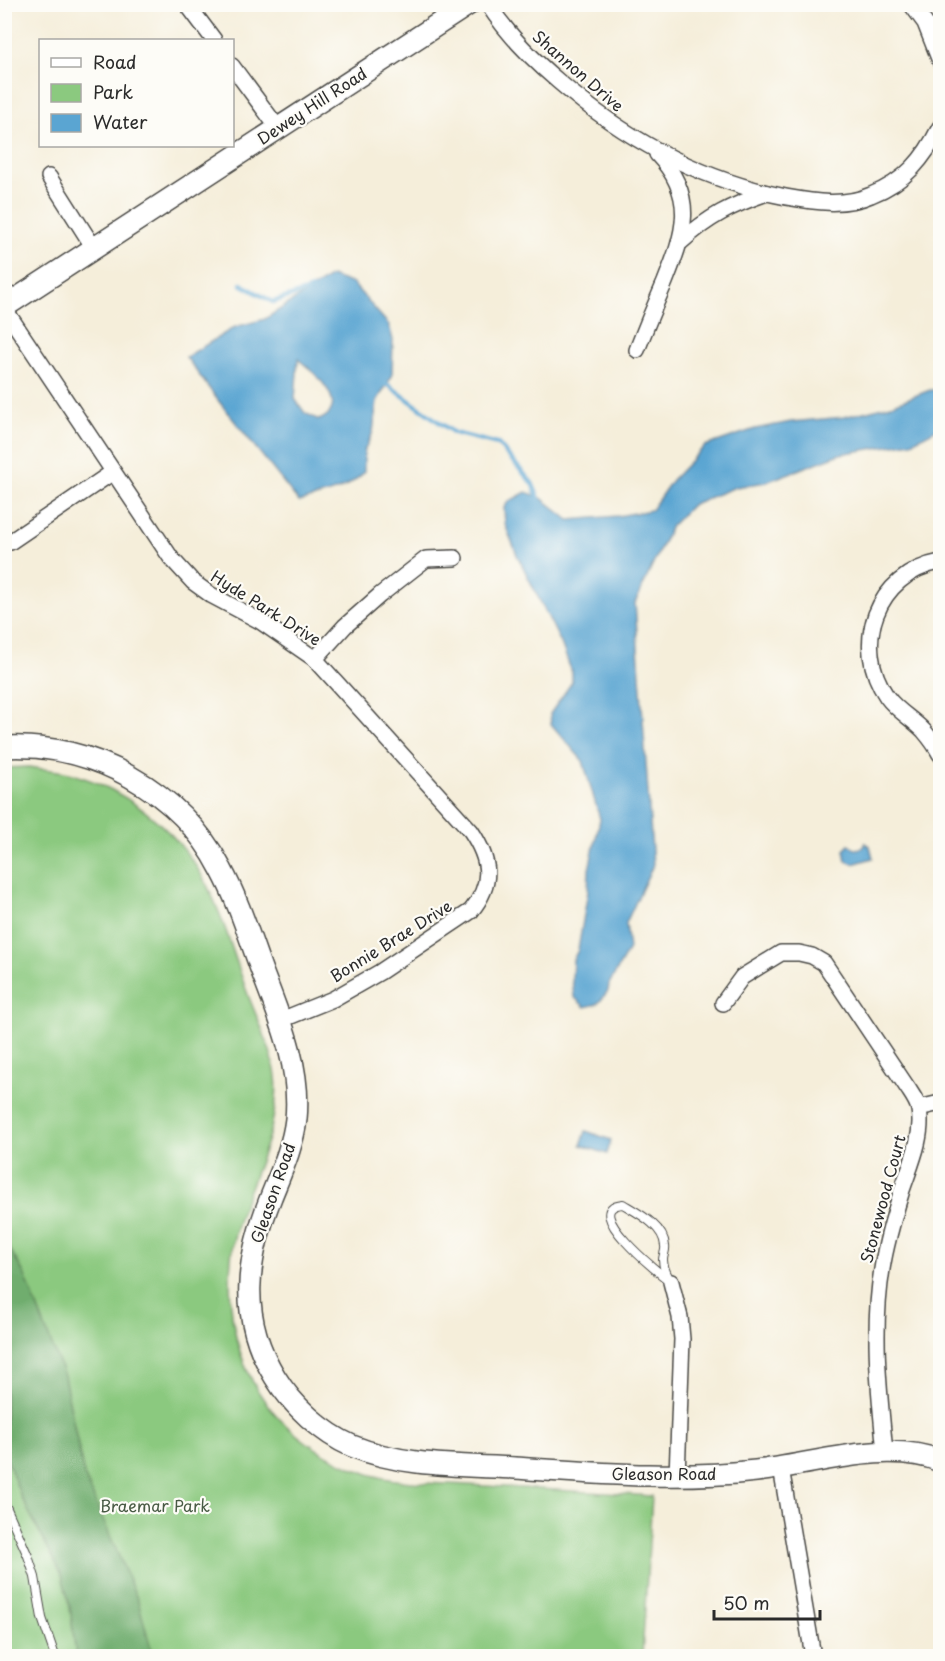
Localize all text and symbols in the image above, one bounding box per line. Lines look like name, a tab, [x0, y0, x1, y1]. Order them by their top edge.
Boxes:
street label: Shannon Drive	[528, 24, 630, 117]
legend	[39, 39, 234, 147]
text: Road	[93, 48, 137, 75]
street label: Dewey Hill Road	[252, 61, 371, 150]
text: Park	[93, 78, 133, 105]
text: Water	[93, 108, 148, 135]
street label: Hyde Park Drive	[207, 564, 326, 651]
street label: Bonnie Brae Drive	[325, 893, 456, 987]
street label: Stonewood Court	[853, 1131, 911, 1266]
street label: Gleason Road	[244, 1139, 300, 1246]
street label: Gleason Road	[612, 1461, 716, 1485]
park label: Braemar Park	[100, 1493, 210, 1517]
scale bar	[714, 1583, 820, 1621]
text: 50 m	[723, 1589, 770, 1616]

